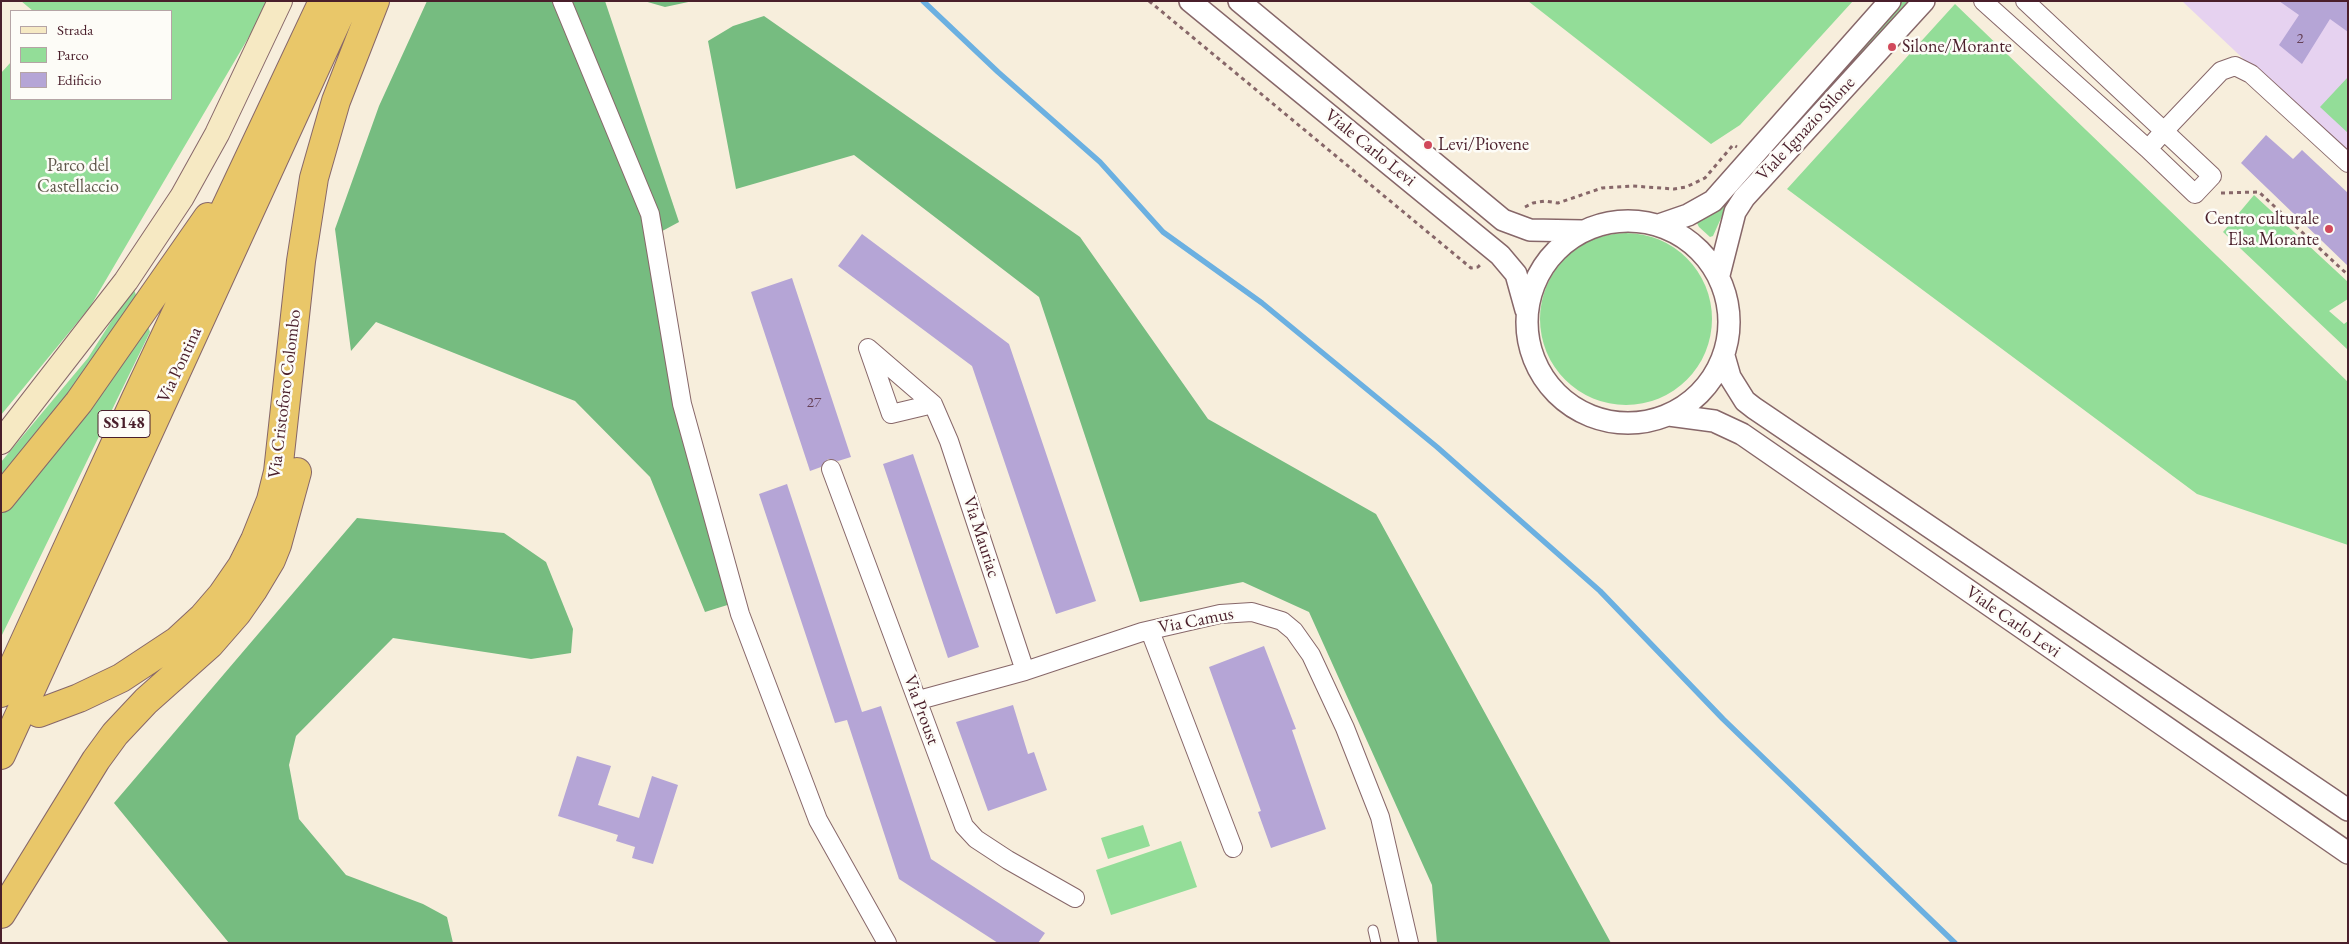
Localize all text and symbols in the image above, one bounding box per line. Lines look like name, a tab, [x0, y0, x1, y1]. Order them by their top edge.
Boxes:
legend	[10, 10, 172, 100]
text: Strada	[57, 20, 93, 39]
house number: 2	[2296, 30, 2304, 48]
place label: Silone/Morante	[1902, 36, 2012, 58]
marker: Silone/Morante	[1886, 41, 1898, 53]
text: Parco	[57, 45, 89, 64]
text: Edificio	[57, 70, 101, 89]
street label: Viale Ignazio Silone	[1752, 72, 1860, 186]
street label: Viale Carlo Levi	[1320, 105, 1420, 191]
place label: Levi/Piovene	[1438, 134, 1529, 156]
marker: Levi/Piovene	[1422, 139, 1434, 151]
park label: Parco del Castellaccio	[37, 155, 119, 198]
place label: Centro culturale Elsa Morante	[2205, 208, 2319, 250]
marker: Centro culturale Elsa Morante	[2323, 223, 2335, 235]
street label: Via Cristoforo Colombo	[264, 308, 306, 480]
street label: Via Pontina	[153, 324, 207, 406]
house number: 27	[807, 394, 821, 412]
road number: SS148	[98, 410, 150, 438]
street label: Via Mauriac	[958, 494, 1004, 580]
street label: Viale Carlo Levi	[1961, 581, 2065, 663]
street label: Via Camus	[1157, 603, 1235, 639]
street label: Via Proust	[898, 672, 944, 748]

